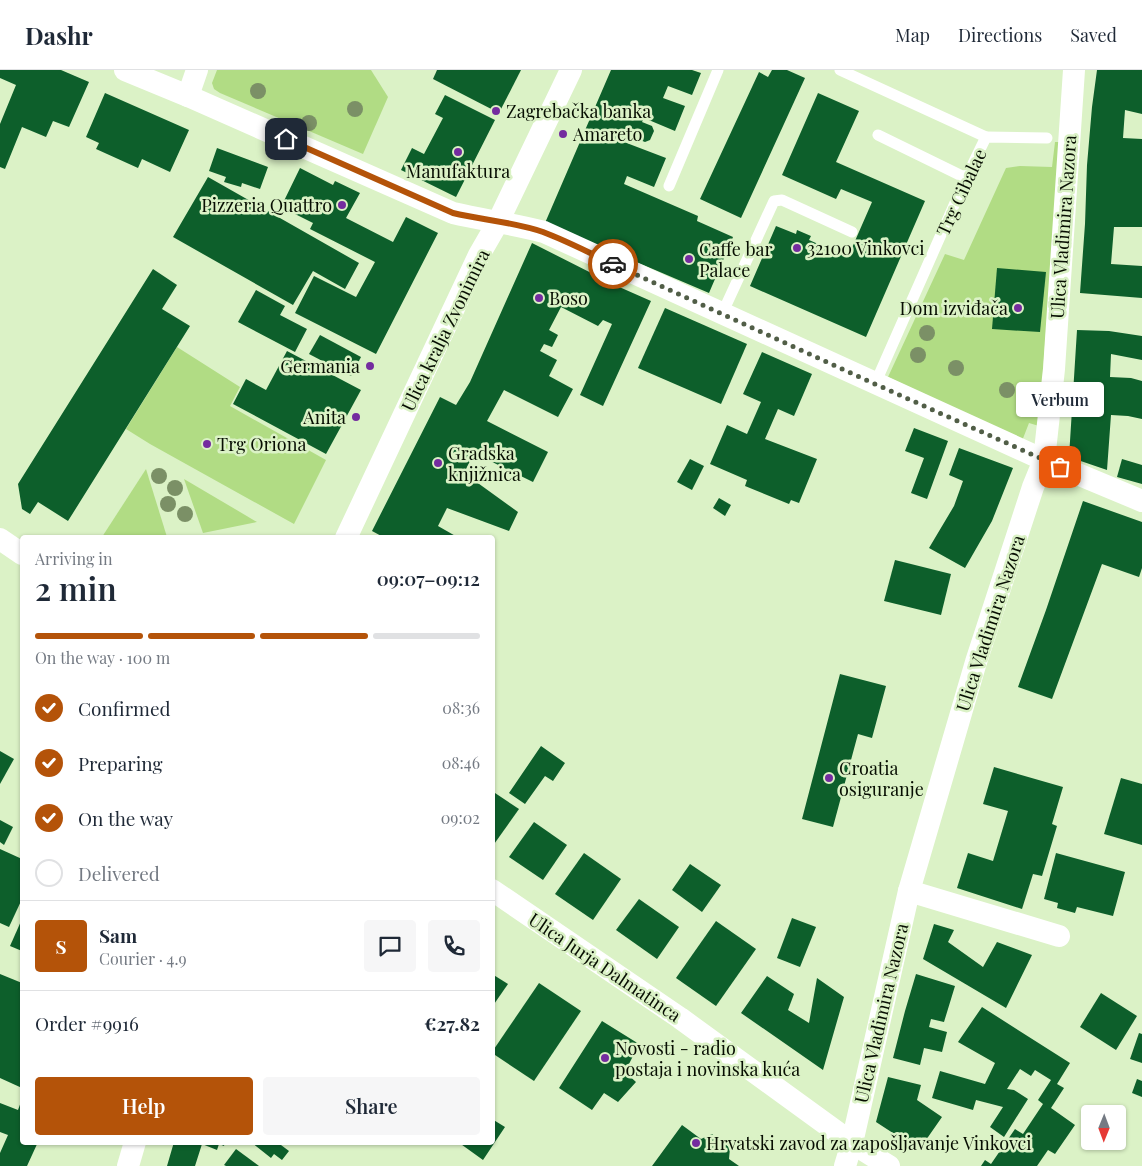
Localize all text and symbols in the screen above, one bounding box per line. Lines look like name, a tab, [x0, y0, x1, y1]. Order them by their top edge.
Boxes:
text: Dashr	[25, 19, 93, 51]
text: Map	[895, 23, 930, 47]
text: Directions	[958, 23, 1042, 47]
text: Saved	[1070, 23, 1117, 47]
place label: Zagrebačka banka	[506, 99, 651, 123]
marker: Zagrebačka banka	[490, 105, 502, 117]
pin	[265, 118, 307, 160]
place label: Amareto	[572, 122, 642, 146]
icon: home	[272, 125, 300, 153]
marker: Amareto	[557, 128, 569, 140]
street label: Ulica Vladimira Nazora	[1045, 134, 1081, 320]
street label: Trg Cibalae	[930, 145, 992, 239]
marker: Manufaktura	[452, 146, 464, 158]
place label: Manufaktura	[406, 159, 510, 183]
place label: Pizzeria Quattro	[201, 193, 332, 217]
marker: Pizzeria Quattro	[336, 199, 348, 211]
place label: 32100 Vinkovci	[807, 236, 925, 260]
place label: Caffe bar Palace	[699, 237, 773, 282]
courier	[588, 239, 638, 289]
marker: 32100 Vinkovci	[791, 242, 803, 254]
street label: Ulica kralja Zvonimira	[395, 245, 495, 415]
icon: car	[599, 250, 627, 278]
marker: Caffe bar Palace	[683, 253, 695, 265]
place label: Boso	[549, 286, 588, 310]
marker: Boso	[533, 292, 545, 304]
place label: Dom izviđača	[900, 296, 1008, 320]
marker: Dom izviđača	[1012, 302, 1024, 314]
place label: Germania	[280, 354, 360, 378]
marker: Germania	[364, 360, 376, 372]
callout: Verbum	[1016, 382, 1104, 417]
text: Verbum	[1031, 389, 1089, 410]
place label: Anita	[302, 405, 346, 429]
marker: Anita	[350, 411, 362, 423]
place label: Trg Oriona	[217, 432, 306, 456]
marker: Trg Oriona	[201, 438, 213, 450]
place label: Gradska knjižnica	[448, 441, 521, 486]
pin	[1039, 446, 1081, 488]
icon: bag	[1046, 453, 1074, 481]
marker: Gradska knjižnica	[432, 457, 444, 469]
street label: Ulica Vladimira Nazora	[950, 532, 1030, 714]
text: Arriving in	[35, 548, 113, 569]
text: 09:07–09:12	[377, 565, 480, 591]
text: 2 min	[35, 566, 117, 609]
text: On the way · 100 m	[35, 647, 170, 668]
icon: check	[35, 694, 63, 722]
text: Confirmed	[78, 695, 171, 721]
text: 08:36	[442, 697, 480, 718]
icon: check	[35, 749, 63, 777]
text: Preparing	[78, 750, 163, 776]
text: 08:46	[442, 752, 480, 773]
place label: Croatia osiguranje	[839, 756, 924, 801]
marker: Croatia osiguranje	[823, 772, 835, 784]
icon: check	[35, 804, 63, 832]
text: On the way	[78, 805, 173, 831]
text: 09:02	[441, 807, 480, 828]
text: Delivered	[78, 860, 160, 886]
street label: Ulica Jurja Dalmatinca	[524, 907, 686, 1027]
button: chat	[364, 920, 416, 972]
button: phone	[428, 920, 480, 972]
street label: Ulica Vladimira Nazora	[849, 921, 913, 1105]
text: Sam	[99, 922, 137, 948]
text: S	[55, 933, 67, 959]
text: Courier · 4.9	[99, 948, 187, 969]
text: Order #9916	[35, 1010, 139, 1036]
text: €27.82	[424, 1010, 480, 1036]
place label: Novosti - radio postaja i novinska kuća	[615, 1036, 800, 1081]
marker: Novosti - radio postaja i novinska kuća	[599, 1052, 611, 1064]
button: Help	[35, 1077, 253, 1135]
button: Share	[263, 1077, 480, 1135]
north arrow	[1081, 1105, 1126, 1150]
map controls	[1081, 1105, 1126, 1150]
place label: Hrvatski zavod za zapošljavanje Vinkovci	[706, 1131, 1032, 1155]
marker: Hrvatski zavod za zapošljavanje Vinkovci	[690, 1137, 702, 1149]

